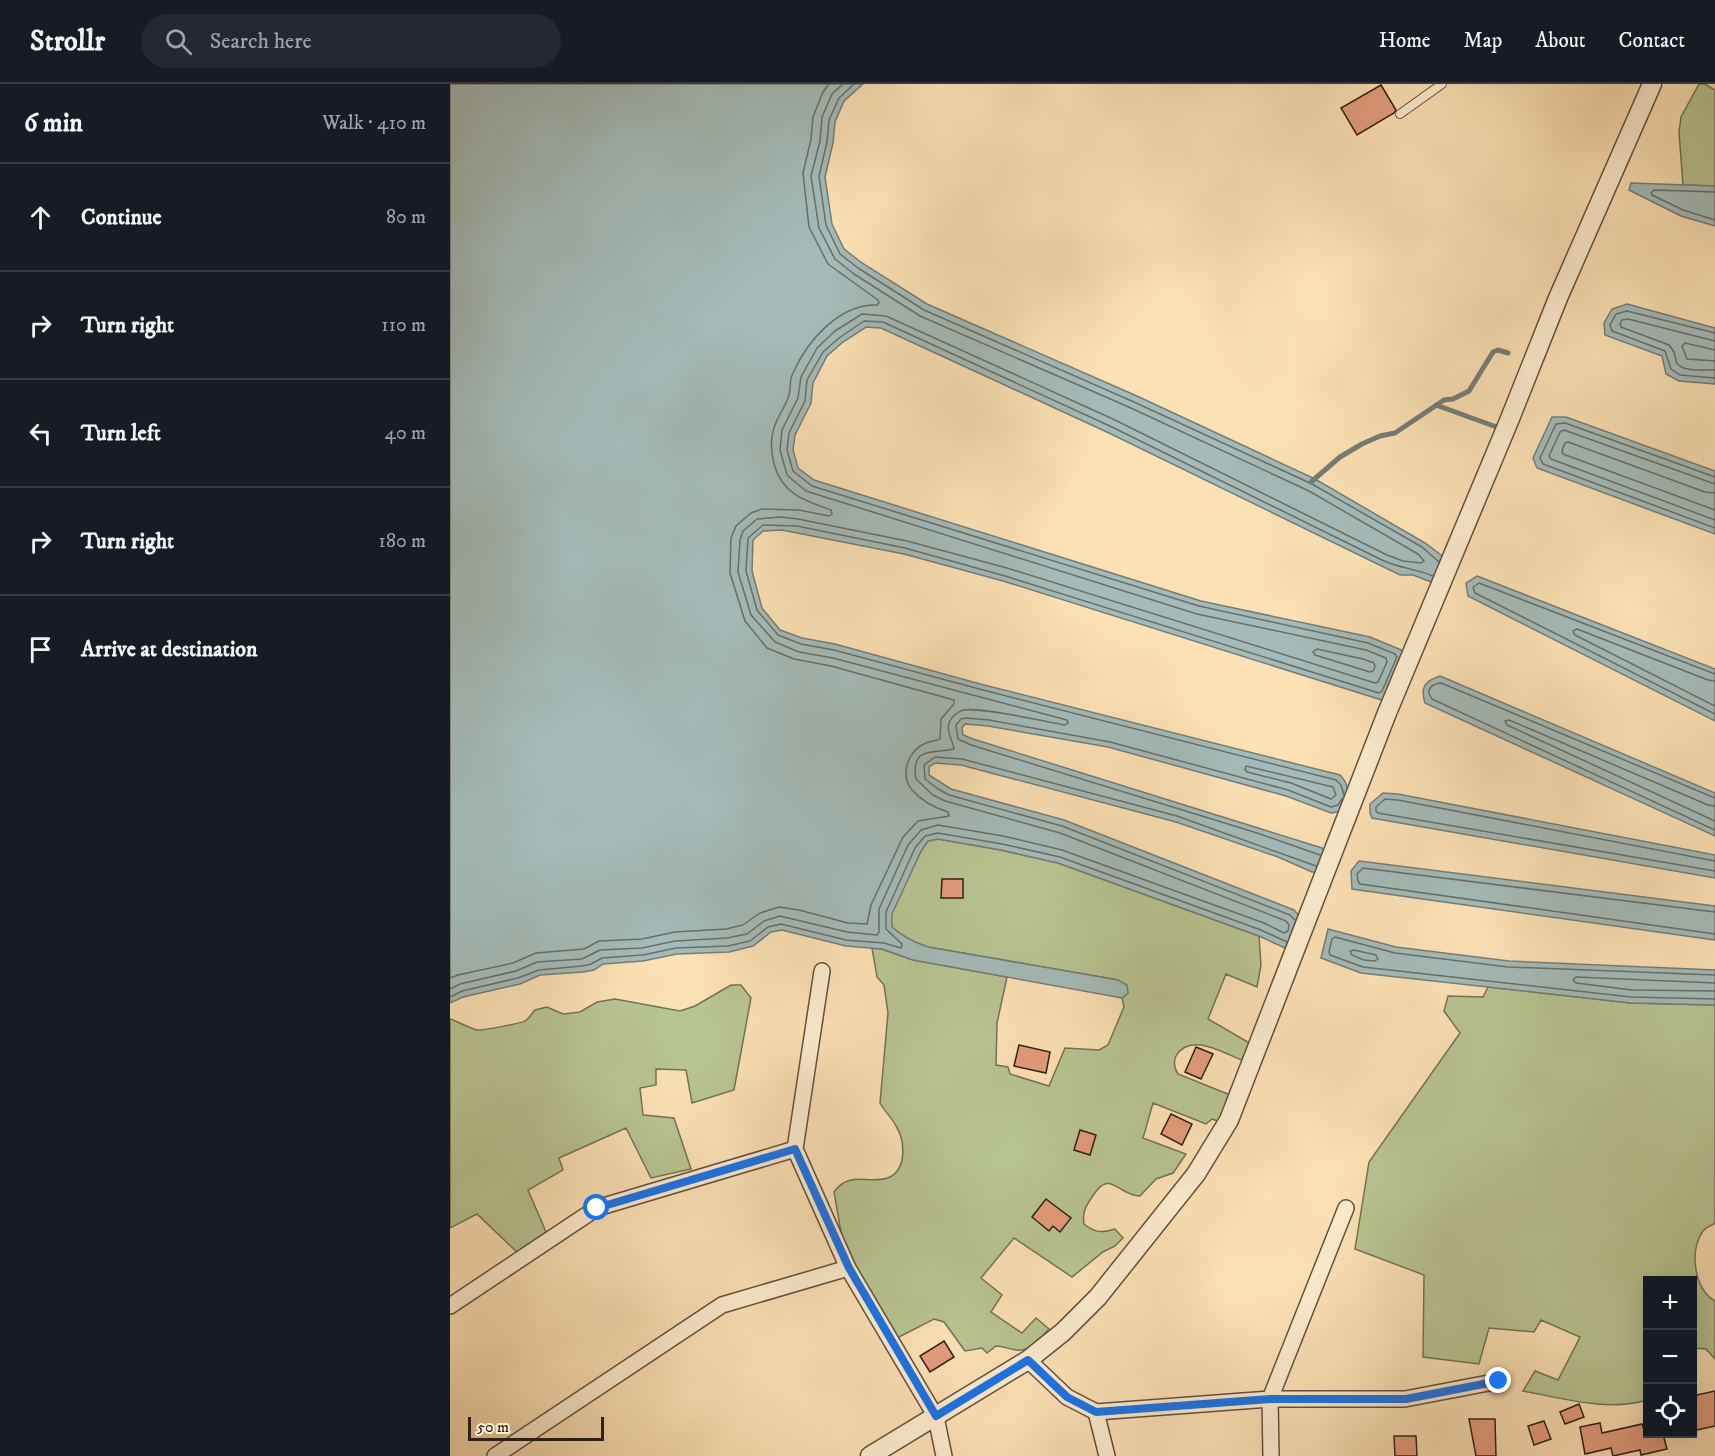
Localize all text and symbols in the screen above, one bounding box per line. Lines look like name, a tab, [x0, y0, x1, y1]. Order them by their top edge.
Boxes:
search box	[141, 14, 561, 68]
text: Strollr	[30, 24, 105, 59]
icon: search	[162, 25, 195, 58]
text: Search here	[210, 28, 312, 55]
text: Home	[1379, 28, 1431, 54]
text: Map	[1464, 28, 1502, 54]
text: About	[1535, 28, 1586, 54]
text: Contact	[1619, 28, 1685, 54]
text: 6 min	[24, 107, 83, 140]
text: Walk · 410 m	[322, 111, 426, 136]
icon: ahead	[24, 201, 57, 234]
text: Continue	[81, 204, 162, 231]
text: 80 m	[386, 205, 426, 230]
icon: right	[24, 309, 57, 342]
text: Turn right	[81, 312, 174, 339]
text: 110 m	[381, 313, 426, 338]
icon: left	[24, 417, 57, 450]
text: Turn left	[81, 420, 161, 447]
text: 40 m	[384, 421, 426, 446]
icon: right	[24, 525, 57, 558]
text: Turn right	[81, 528, 174, 555]
text: 180 m	[379, 529, 426, 554]
icon: arrive	[24, 633, 57, 666]
text: Arrive at destination	[81, 636, 258, 663]
route start	[583, 1194, 609, 1220]
map controls	[1643, 1276, 1697, 1438]
button: +	[1643, 1276, 1697, 1330]
button: −	[1643, 1330, 1697, 1384]
route end	[1485, 1367, 1511, 1393]
button: locate	[1643, 1384, 1697, 1438]
scale bar	[468, 1414, 604, 1442]
text: 50 m	[477, 1417, 509, 1437]

